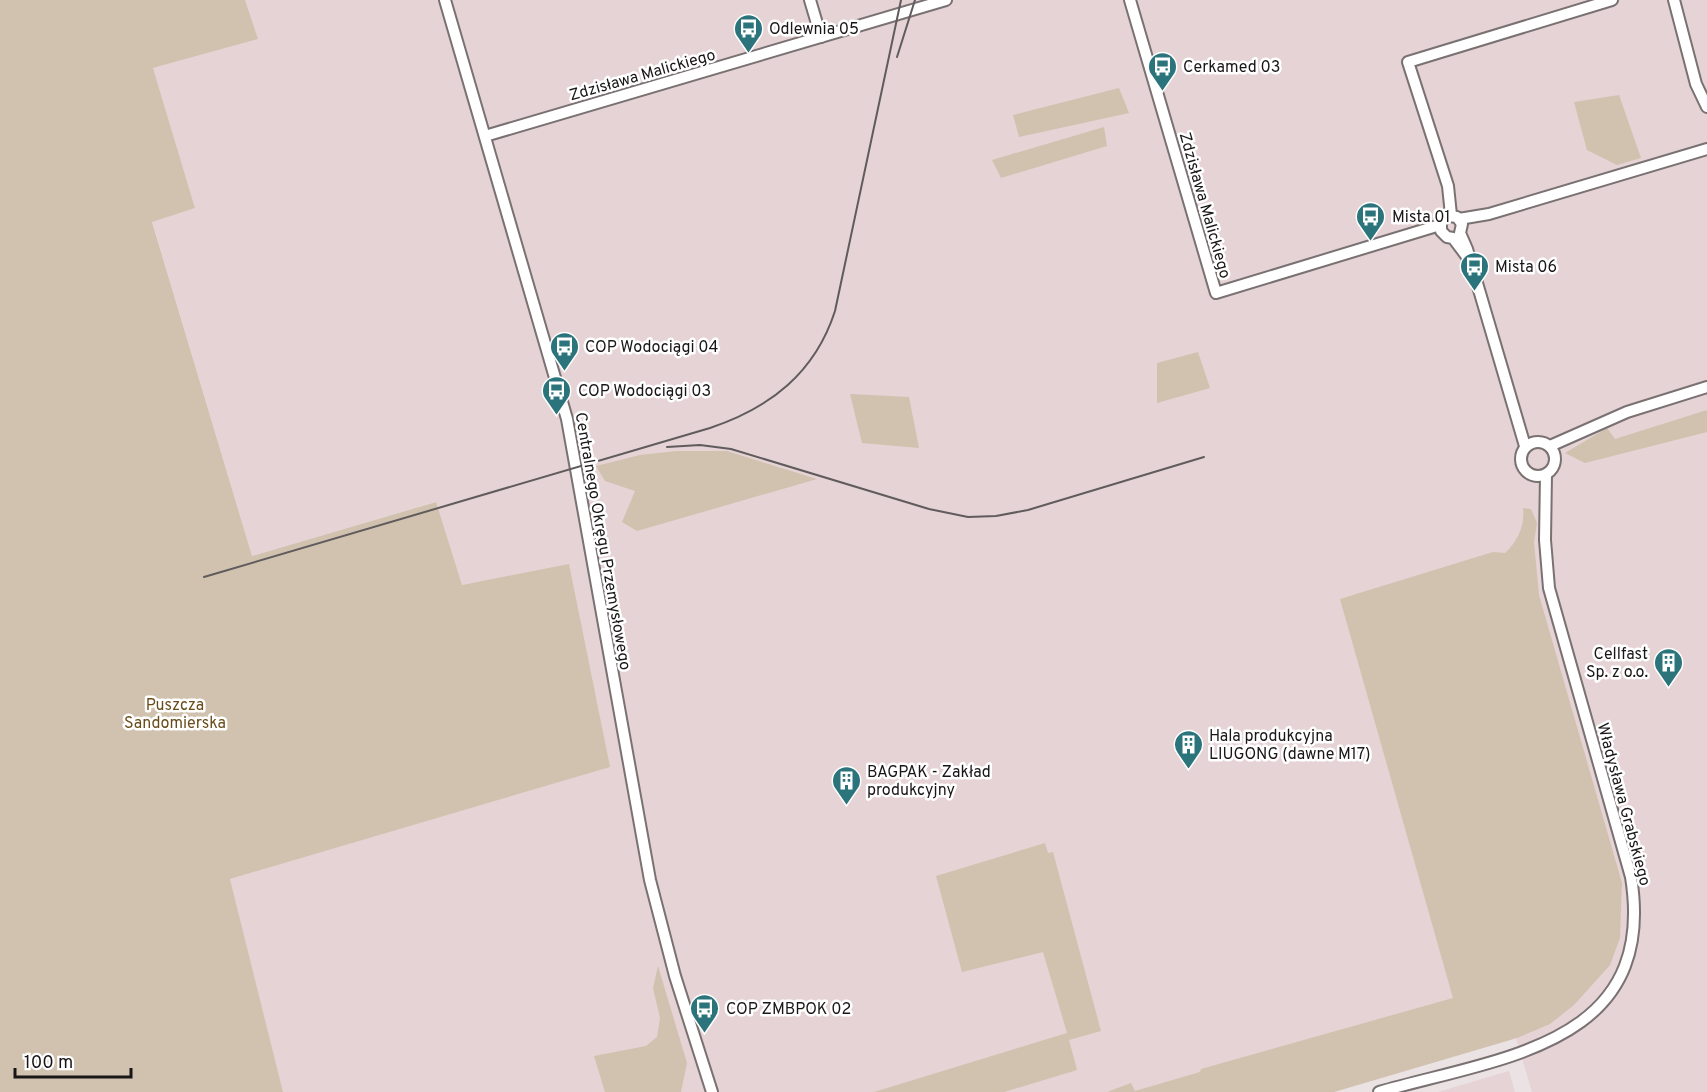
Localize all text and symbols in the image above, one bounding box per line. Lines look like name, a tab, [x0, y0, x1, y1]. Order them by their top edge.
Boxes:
bus stop icon: Odlewnia 05	[732, 12, 764, 54]
place label: Odlewnia 05	[769, 20, 859, 40]
street label: Zdzisława Malickiego	[567, 45, 718, 106]
bus stop icon: Cerkamed 03	[1146, 50, 1178, 92]
place label: Cerkamed 03	[1183, 58, 1280, 78]
street label: Zdzisława Malickiego	[1174, 130, 1235, 281]
bus stop icon: Mista 01	[1355, 200, 1387, 242]
place label: Mista 01	[1392, 208, 1451, 228]
bus stop icon: Mista 06	[1458, 250, 1490, 292]
place label: Mista 06	[1495, 258, 1557, 278]
bus stop icon: COP Wodociągi 04	[548, 330, 580, 372]
place label: COP Wodociągi 04	[585, 338, 718, 358]
bus stop icon: COP Wodociągi 03	[541, 374, 573, 416]
place label: COP Wodociągi 03	[578, 382, 711, 402]
street label: Centralnego Okręgu Przemysłowego	[569, 411, 635, 672]
place label: Cellfast Sp. z o.o.	[1586, 645, 1648, 683]
building icon: Cellfast Sp. z o.o.	[1653, 646, 1685, 688]
park label: Puszcza Sandomierska	[124, 696, 226, 734]
street label: Władysława Grabskiego	[1592, 721, 1654, 888]
place label: Hala produkcyjna LIUGONG (dawne M17)	[1209, 727, 1370, 765]
building icon: Hala produkcyjna LIUGONG (dawne M17)	[1172, 728, 1204, 770]
place label: BAGPAK - Zakład produkcyjny	[867, 763, 991, 801]
building icon: BAGPAK - Zakład produkcyjny	[830, 764, 862, 806]
bus stop icon: COP ZMBPOK 02	[689, 992, 721, 1034]
place label: COP ZMBPOK 02	[726, 1000, 851, 1020]
scale bar	[15, 1041, 130, 1079]
text: 100 m	[24, 1052, 73, 1075]

